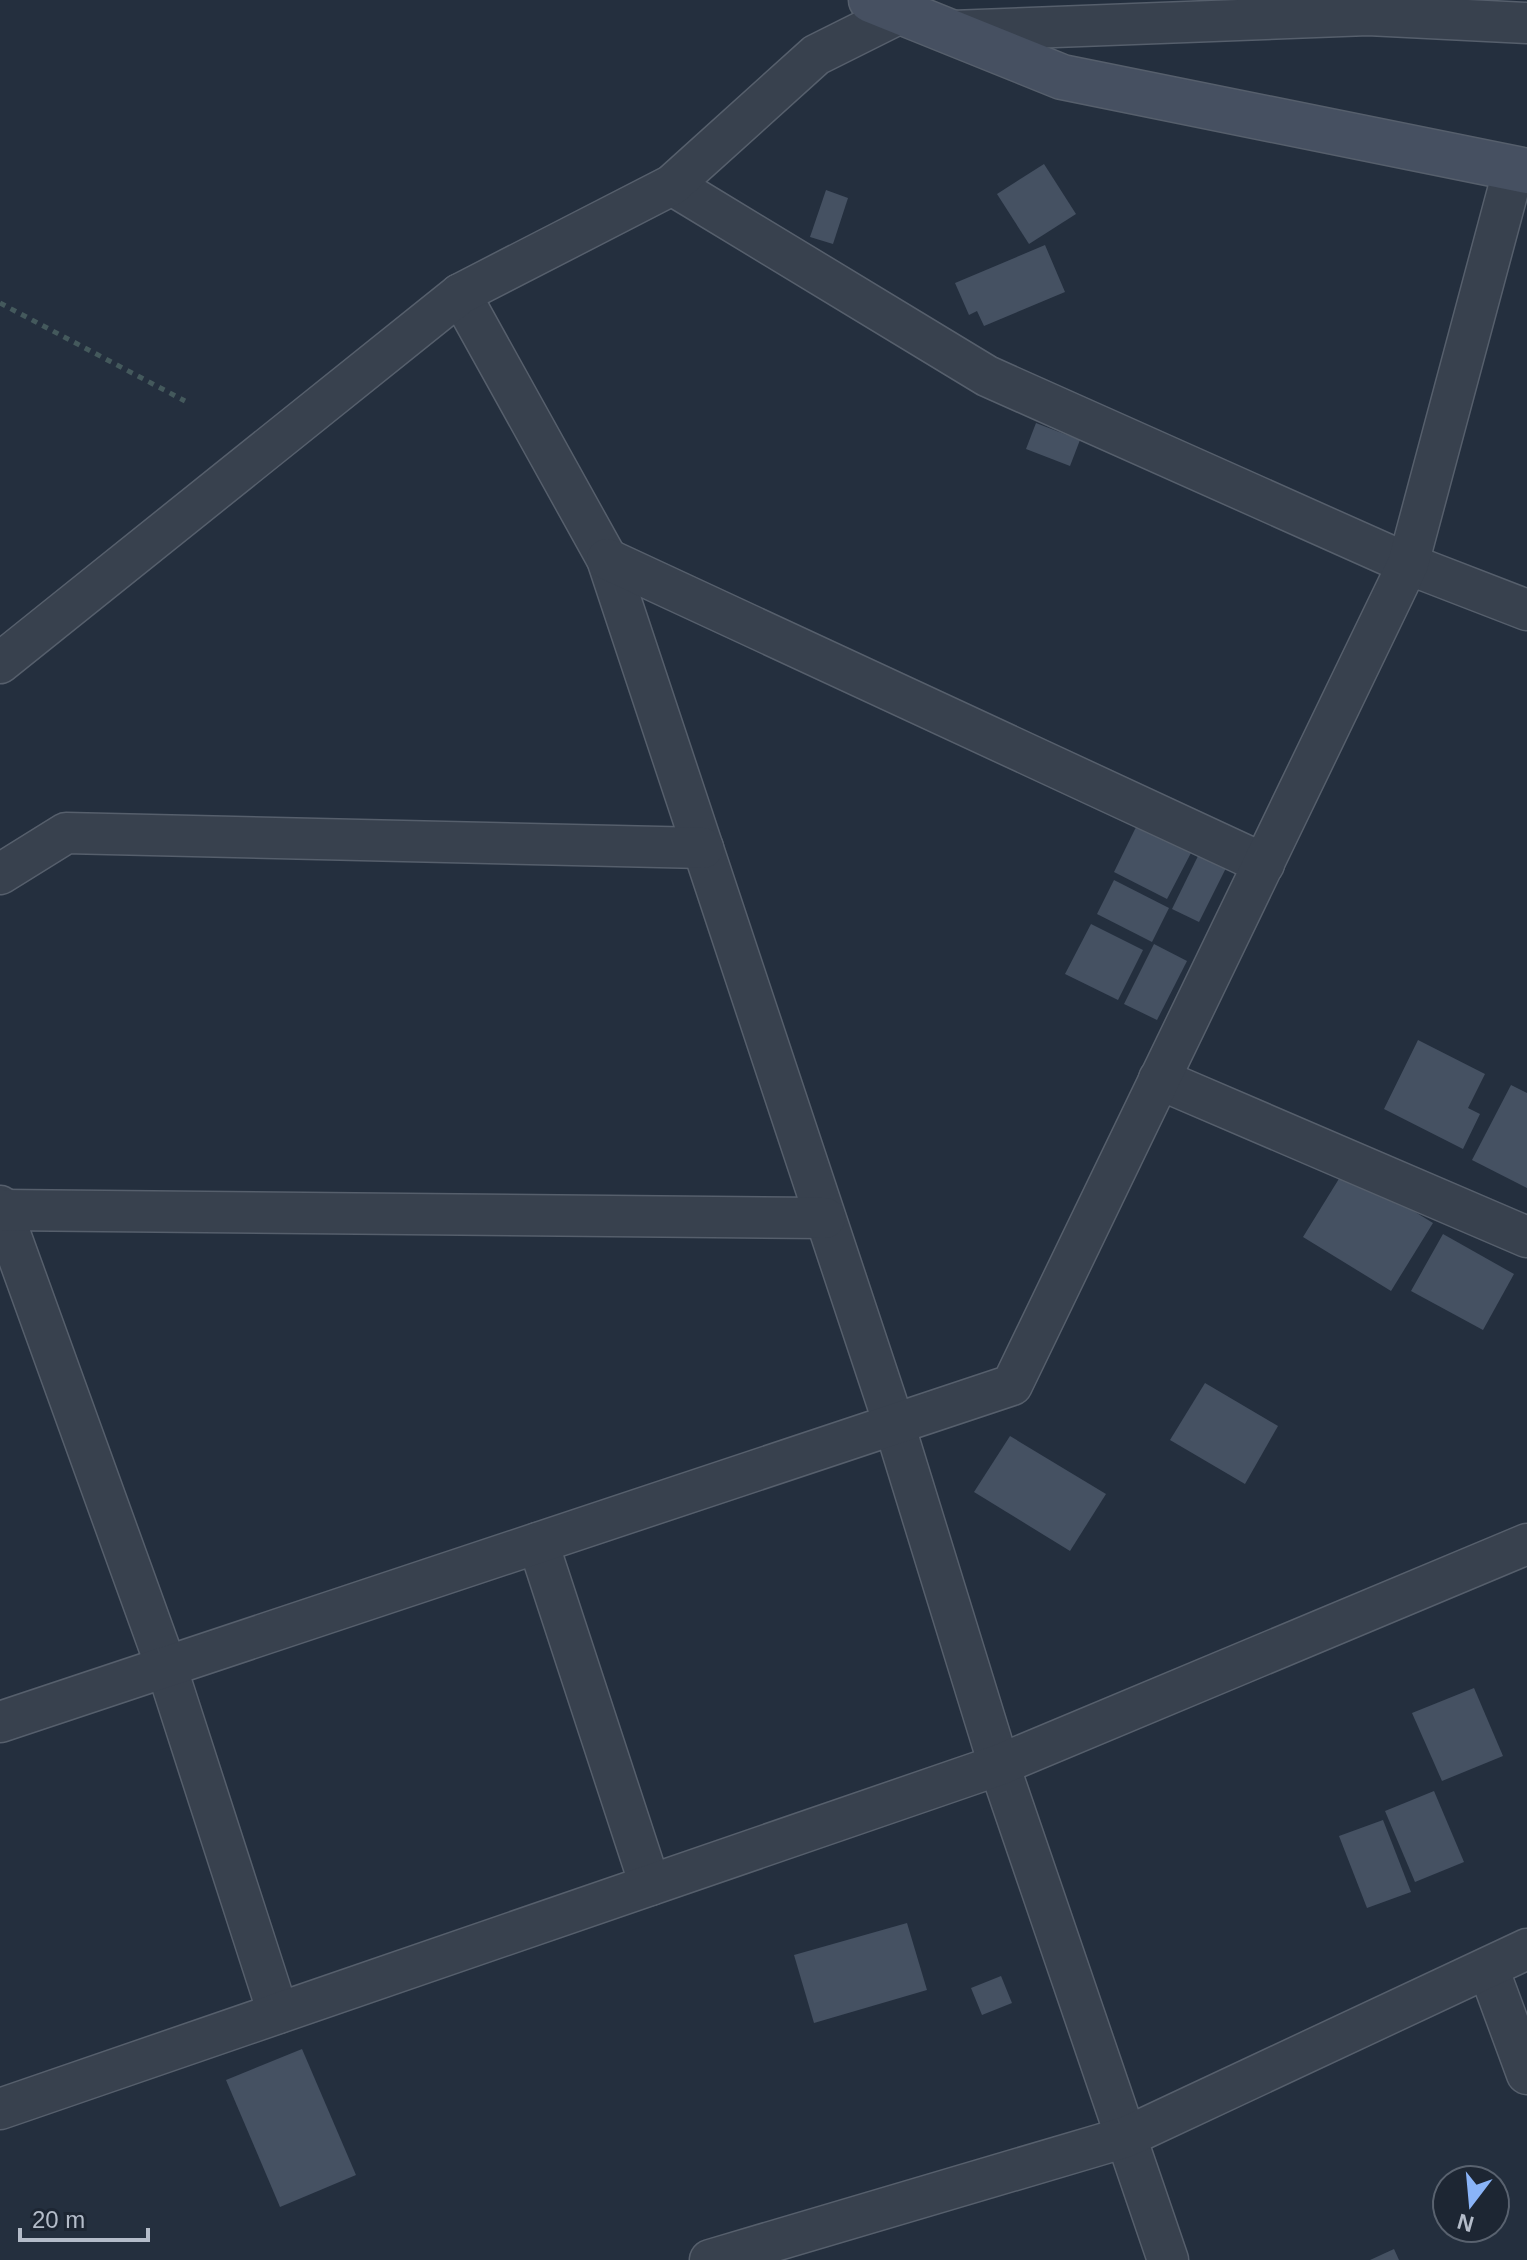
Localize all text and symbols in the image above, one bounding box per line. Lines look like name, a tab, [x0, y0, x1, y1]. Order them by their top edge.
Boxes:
north arrow	[1431, 2164, 1511, 2244]
scale bar	[20, 2192, 148, 2242]
text: 20 m	[32, 2206, 85, 2233]
text: N	[1455, 2209, 1477, 2237]

